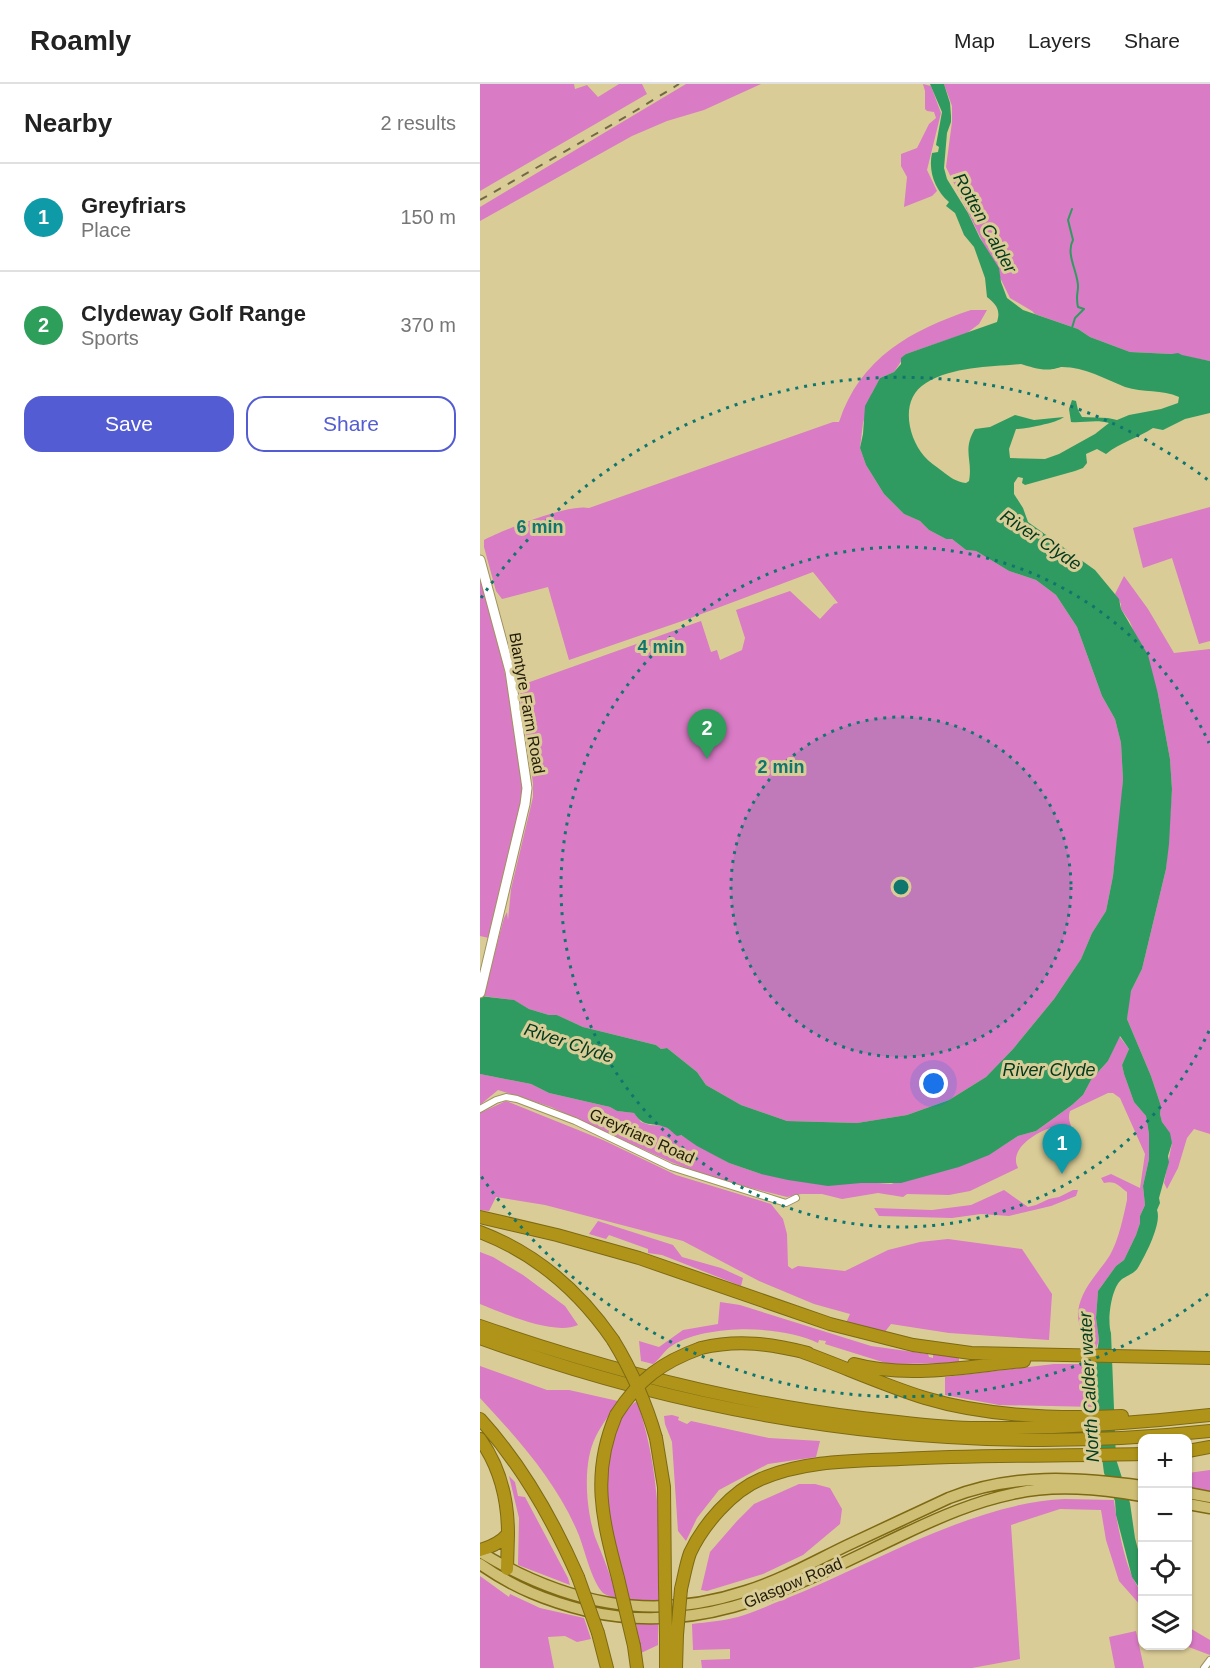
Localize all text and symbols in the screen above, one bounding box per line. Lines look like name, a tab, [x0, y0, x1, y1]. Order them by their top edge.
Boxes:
text: Roamly	[30, 25, 131, 56]
text: Map	[954, 29, 995, 52]
text: Layers	[1028, 29, 1091, 52]
text: Share	[1124, 29, 1180, 52]
text: Nearby	[24, 108, 112, 138]
text: 2 results	[380, 112, 456, 134]
water label: Rotten Calder	[949, 170, 1021, 277]
text: Greyfriars	[81, 193, 186, 218]
text: 1	[38, 206, 49, 228]
text: 150 m	[400, 206, 456, 228]
text: Place	[81, 219, 131, 241]
text: Clydeway Golf Range	[81, 301, 306, 326]
text: 2	[38, 314, 49, 336]
text: 370 m	[400, 314, 456, 336]
text: Sports	[81, 327, 139, 349]
button: Save	[24, 396, 234, 452]
button: Share	[246, 396, 456, 452]
water label: River Clyde	[997, 506, 1085, 574]
text: 6 min	[516, 517, 564, 537]
street label: Blantyre Farm Road	[506, 631, 548, 775]
text: 4 min	[637, 637, 685, 657]
pin: 2	[688, 710, 726, 759]
text: 2 min	[757, 757, 805, 777]
centre of rings	[891, 877, 911, 897]
water label: River Clyde	[522, 1019, 616, 1067]
water label: River Clyde	[1002, 1060, 1096, 1080]
your location	[919, 1069, 948, 1098]
street label: Greyfriars Road	[587, 1105, 697, 1167]
pin: 1	[1042, 1124, 1082, 1174]
water label: North Calder water	[1075, 1310, 1103, 1463]
map controls	[1138, 1434, 1192, 1650]
button: +	[1138, 1434, 1192, 1488]
button: −	[1138, 1488, 1192, 1542]
button: locate	[1138, 1542, 1192, 1596]
street label: Glasgow Road	[741, 1555, 845, 1611]
button: layers	[1138, 1596, 1192, 1650]

